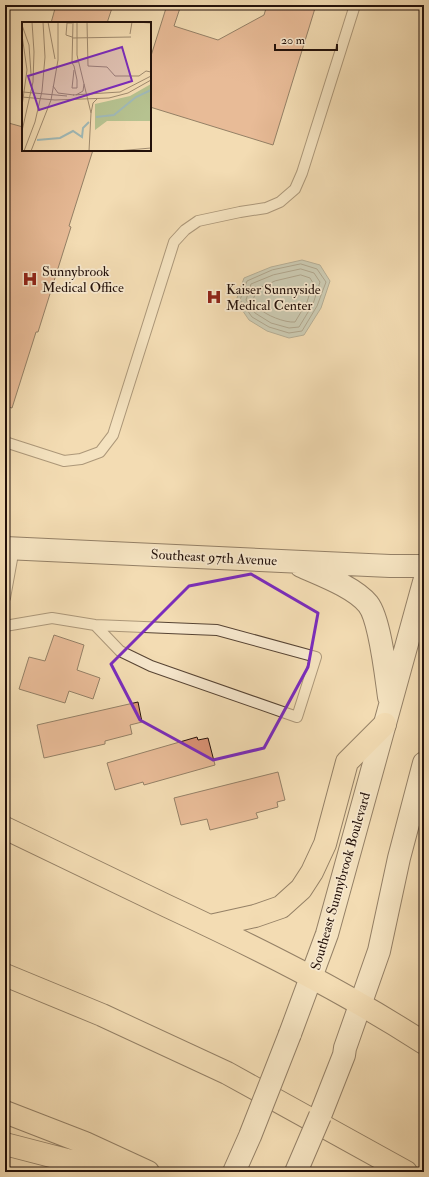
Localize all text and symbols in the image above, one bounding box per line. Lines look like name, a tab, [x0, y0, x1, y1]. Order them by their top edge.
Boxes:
inset map	[22, 22, 151, 151]
scale bar	[275, 26, 337, 52]
text: 20 m	[281, 33, 306, 48]
place label: Sunnybrook Medical Office	[42, 263, 124, 296]
hospital icon: Sunnybrook Medical Office	[21, 270, 39, 288]
place label: Kaiser Sunnyside Medical Center	[226, 281, 321, 314]
hospital icon: Kaiser Sunnyside Medical Center	[205, 288, 223, 306]
street label: Southeast 97th Avenue	[150, 546, 278, 569]
street label: Southeast Sunnybrook Boulevard	[307, 790, 375, 972]

